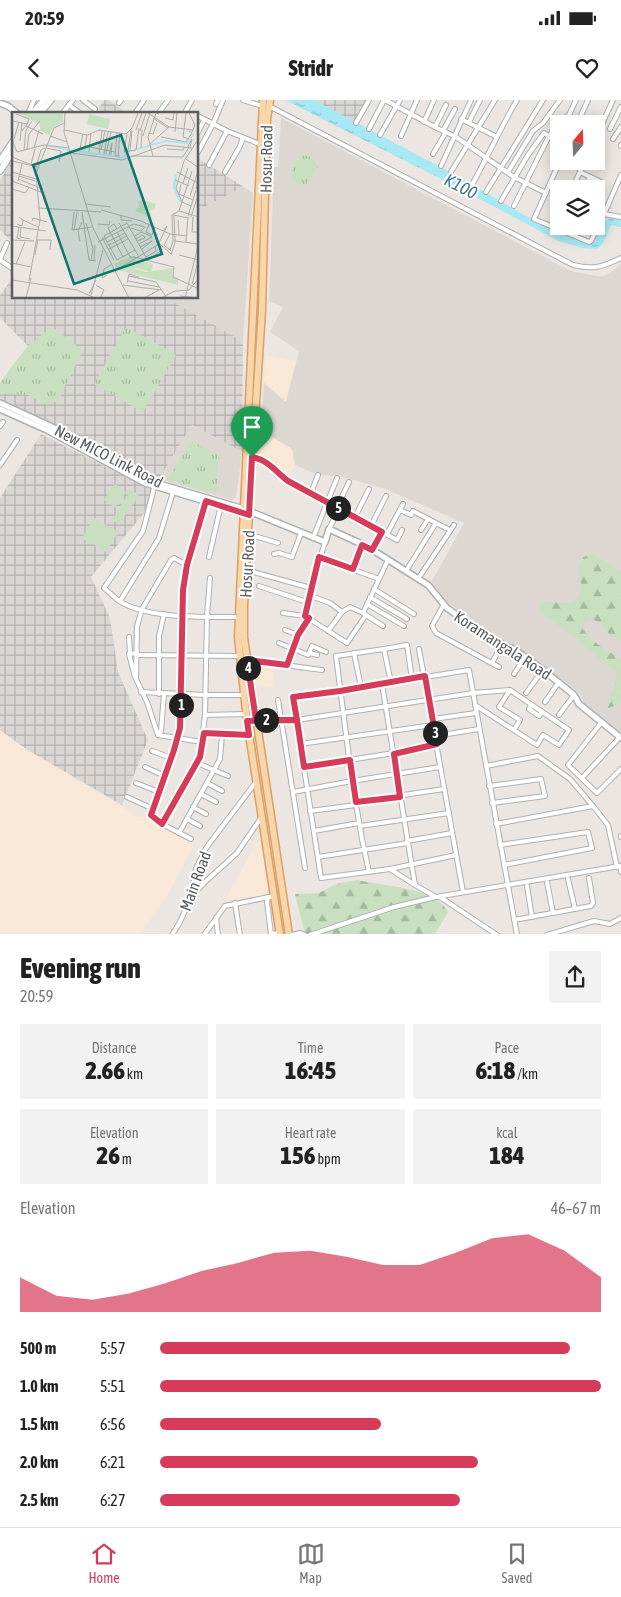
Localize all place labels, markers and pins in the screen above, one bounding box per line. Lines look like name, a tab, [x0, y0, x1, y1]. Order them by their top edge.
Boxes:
pin	[231, 406, 273, 457]
pin: 5	[326, 496, 350, 520]
pin: 4	[236, 656, 260, 680]
pin: 1	[168, 692, 194, 718]
pin: 2	[254, 708, 278, 732]
pin: 3	[422, 720, 448, 746]

